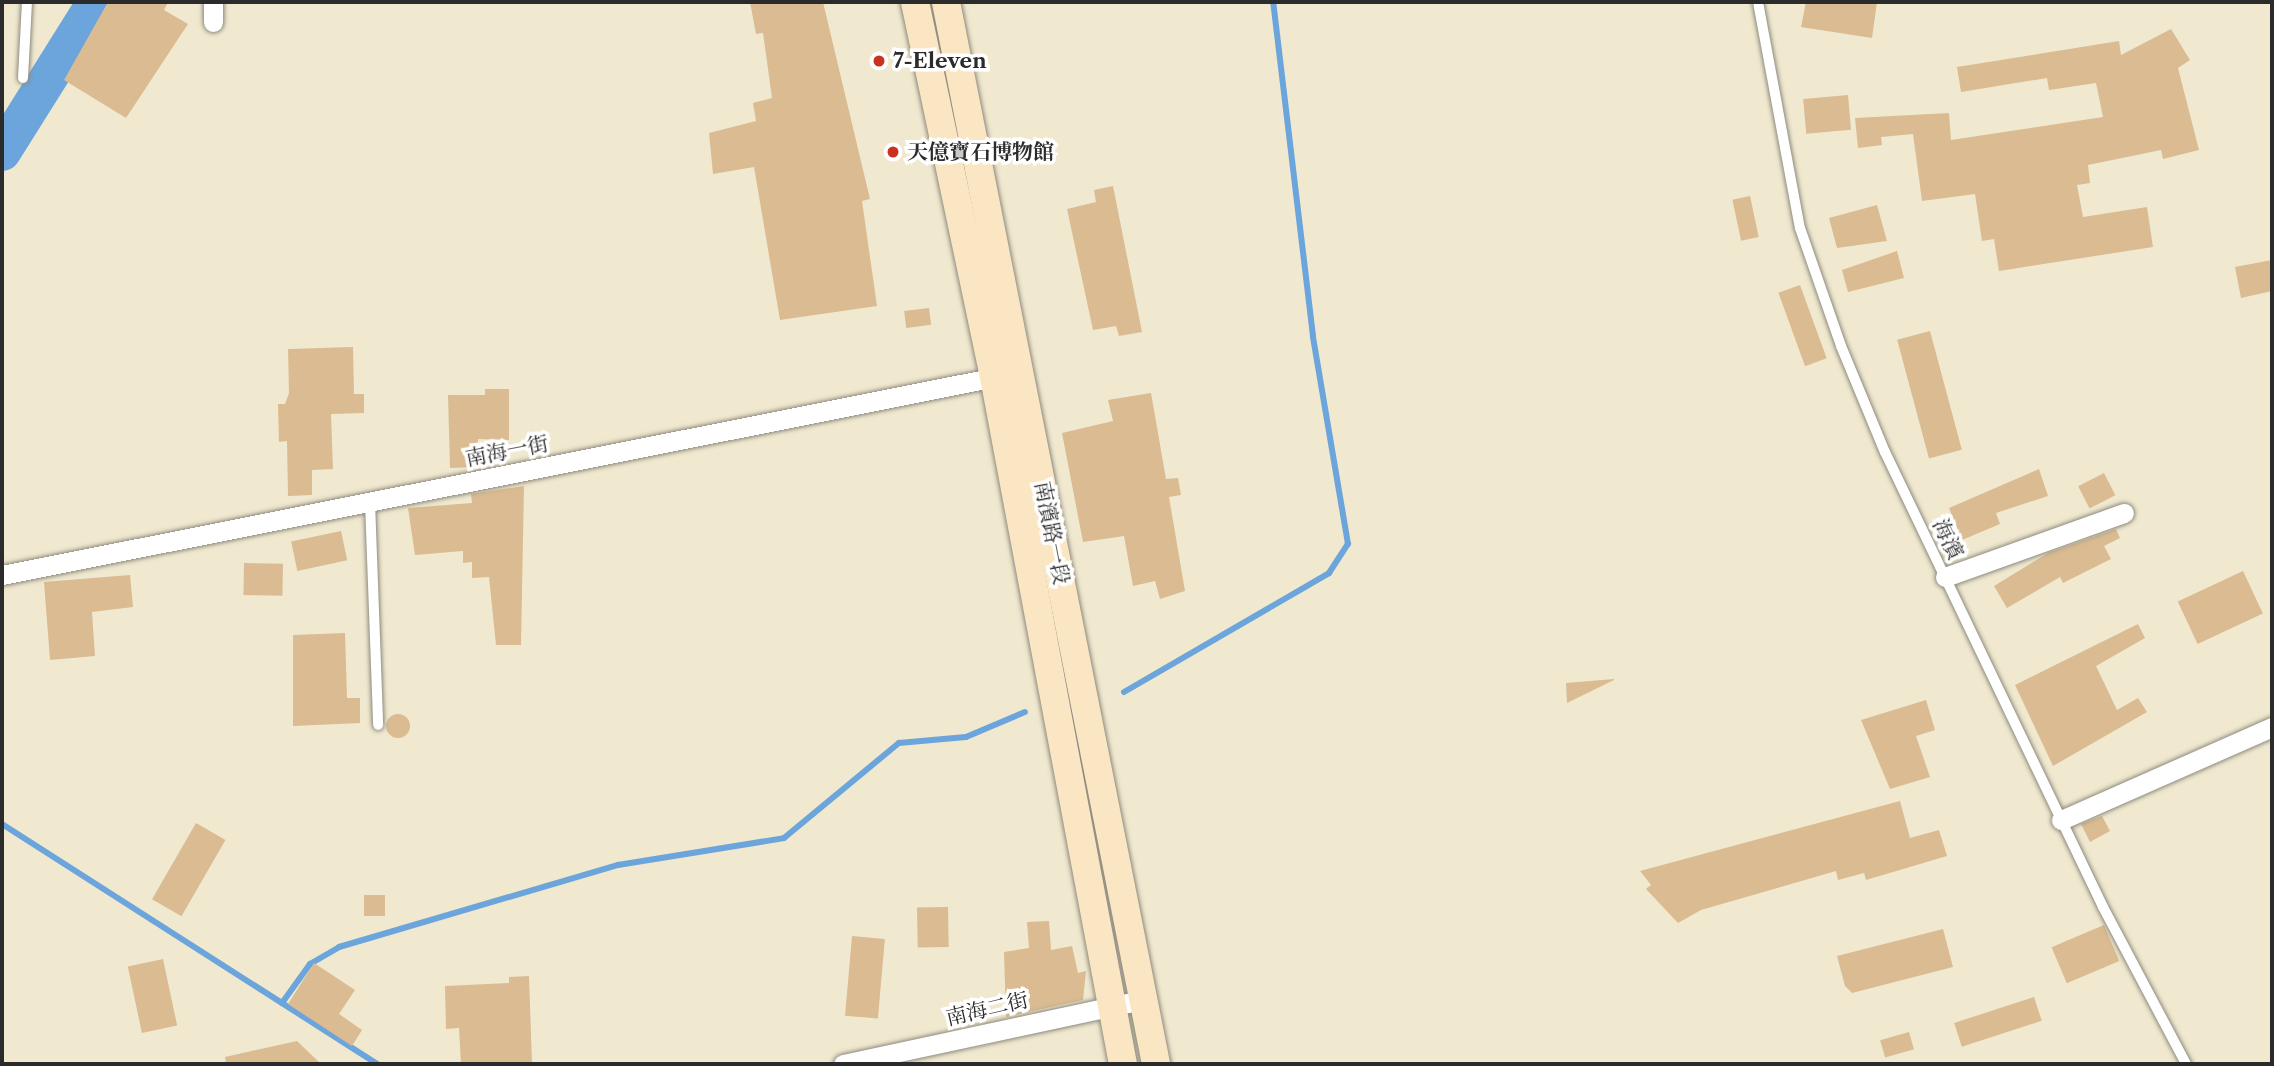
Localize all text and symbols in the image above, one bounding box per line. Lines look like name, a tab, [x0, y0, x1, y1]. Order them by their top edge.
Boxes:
place label: 7-Eleven	[893, 48, 987, 74]
marker: 7-Eleven	[871, 53, 887, 69]
place label: 天億寶石博物館	[907, 139, 1054, 165]
marker: 天億寶石博物館	[885, 144, 901, 160]
street label: 南海一街	[463, 431, 551, 471]
street label: 南濱路一段	[1030, 479, 1074, 587]
street label: 海濱	[1927, 515, 1969, 563]
street label: 南海二街	[943, 987, 1031, 1031]

